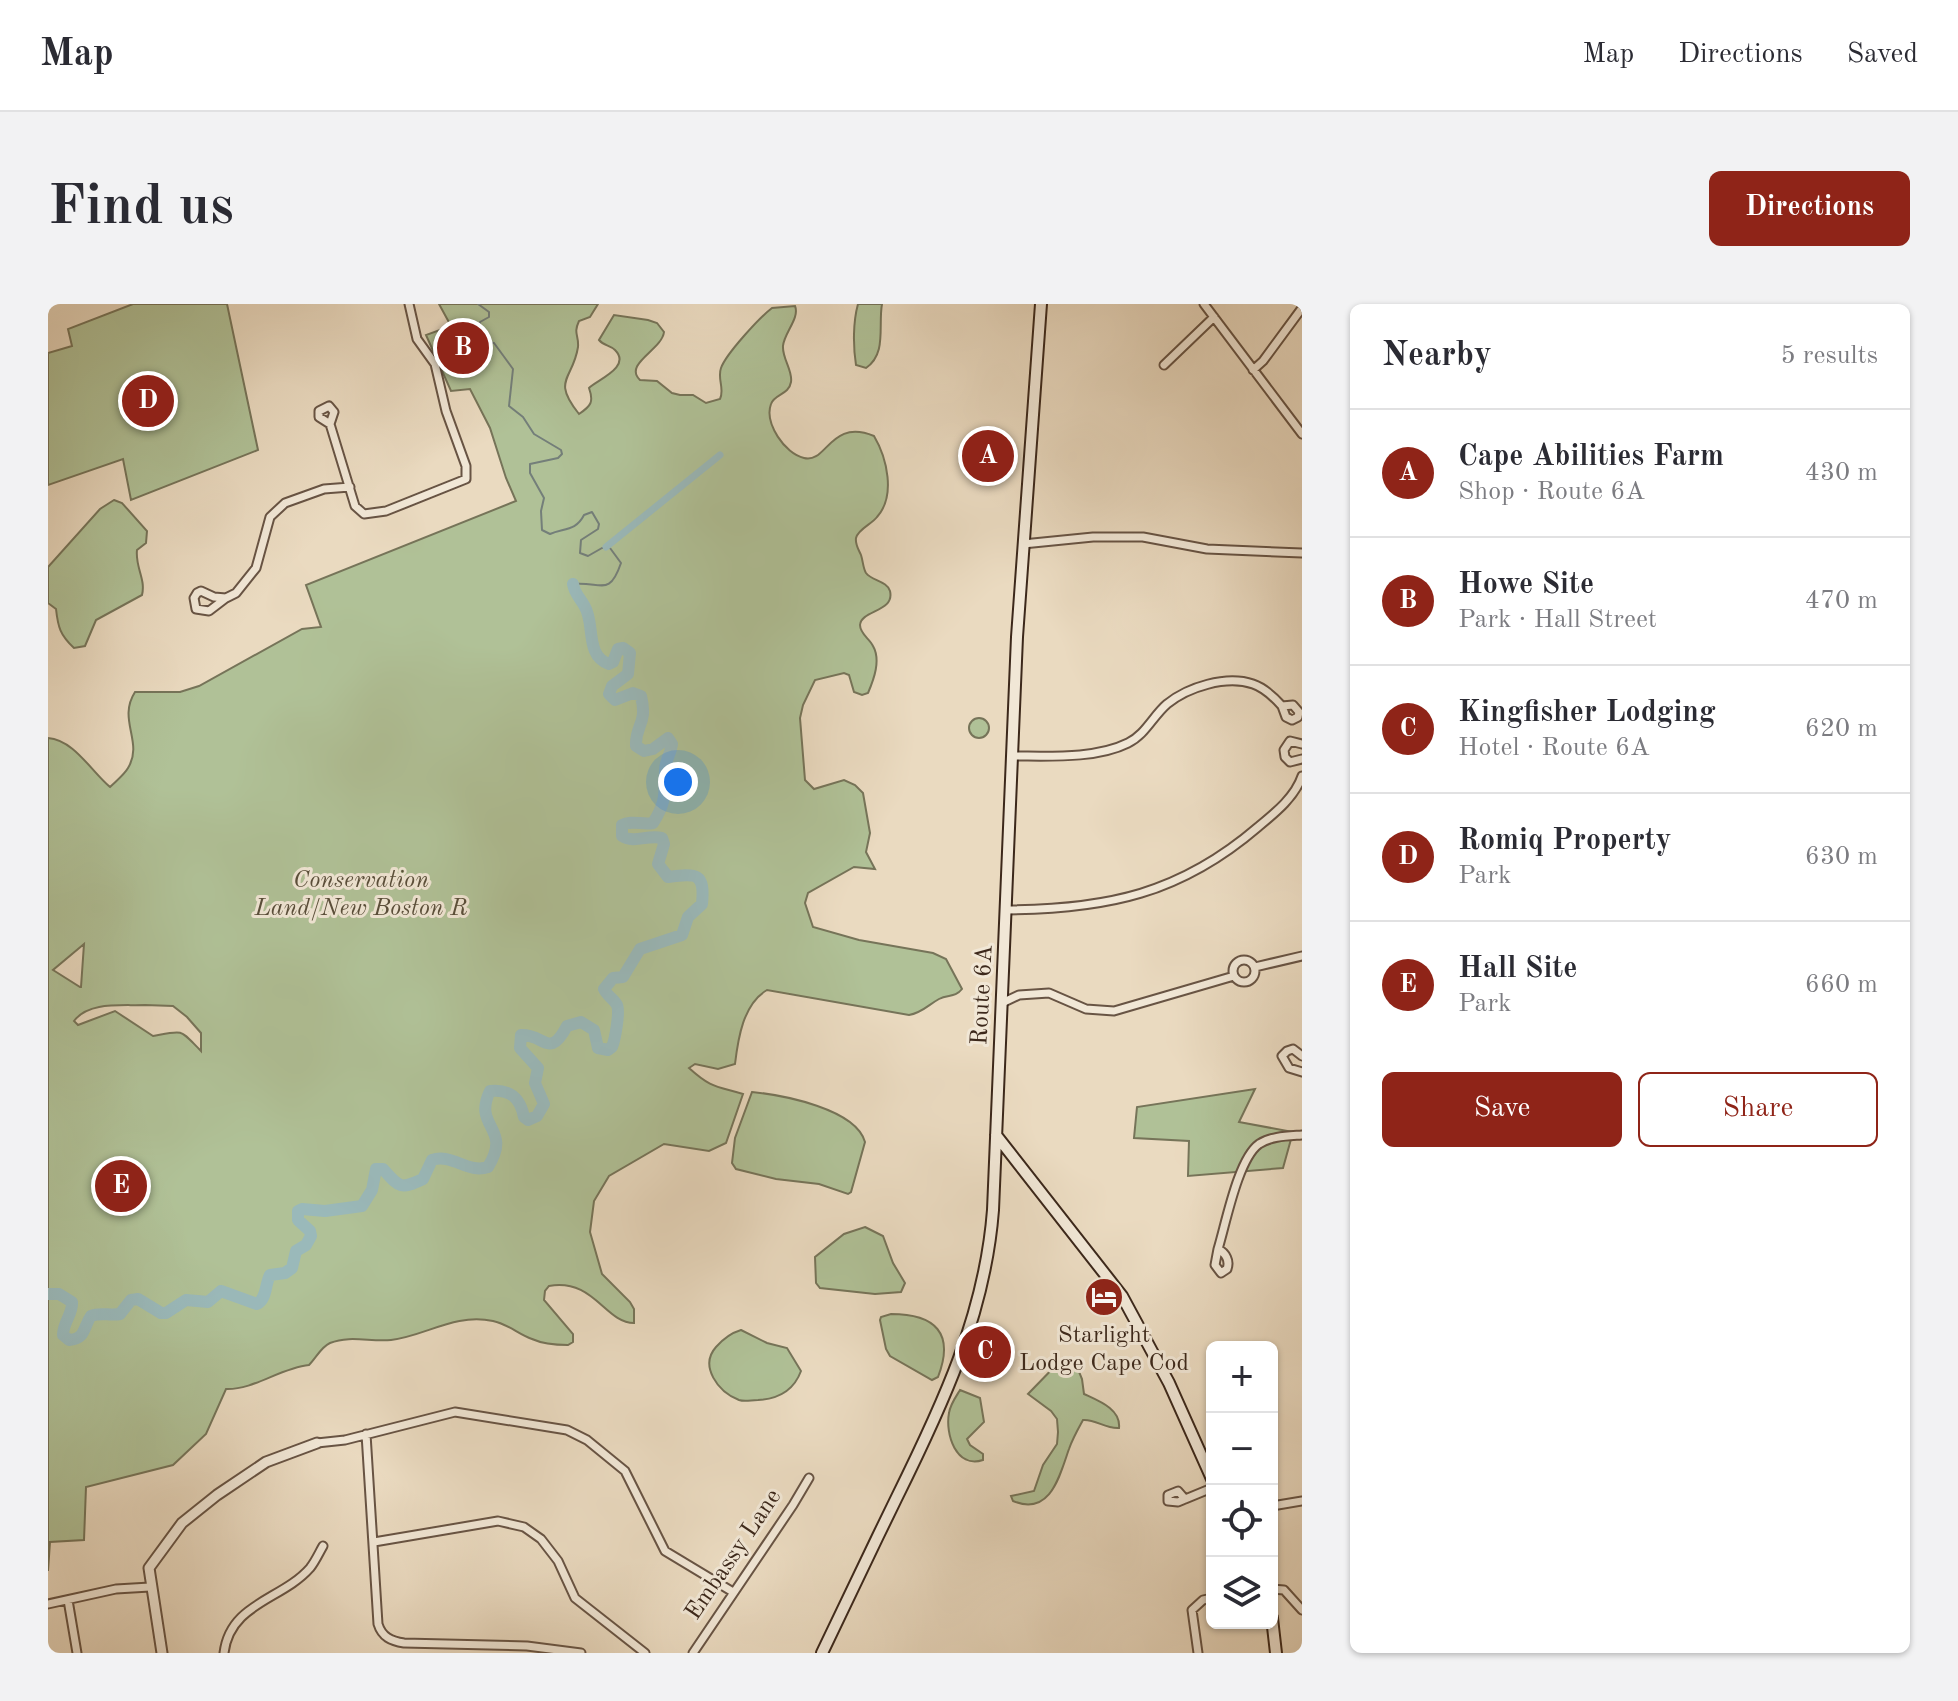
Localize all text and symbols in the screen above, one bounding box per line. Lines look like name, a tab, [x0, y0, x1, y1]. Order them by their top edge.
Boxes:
text: Map	[40, 36, 114, 74]
text: Map	[1582, 41, 1634, 69]
text: Directions	[1678, 41, 1803, 69]
text: Saved	[1847, 41, 1918, 69]
button: Directions	[1709, 171, 1910, 246]
text: Find us	[48, 180, 234, 236]
pin: B	[437, 318, 489, 378]
text: Nearby	[1382, 339, 1492, 373]
text: 5 results	[1780, 343, 1878, 369]
pin: D	[122, 371, 174, 431]
pin: A	[962, 426, 1014, 486]
text: Cape Abilities Farm	[1458, 442, 1724, 472]
text: A	[1398, 460, 1418, 486]
text: 430 m	[1805, 460, 1878, 486]
text: Shop · Route 6A	[1458, 479, 1645, 505]
text: Howe Site	[1458, 570, 1594, 600]
text: B	[1399, 588, 1417, 614]
text: 470 m	[1805, 588, 1878, 614]
text: Park · Hall Street	[1458, 607, 1657, 633]
text: Kingfisher Lodging	[1458, 698, 1716, 728]
text: C	[1399, 716, 1417, 742]
text: 620 m	[1805, 716, 1878, 742]
text: Hotel · Route 6A	[1458, 735, 1650, 761]
your location	[658, 762, 698, 802]
text: Romiq Property	[1458, 826, 1671, 856]
text: D	[1398, 844, 1418, 870]
text: 630 m	[1805, 844, 1878, 870]
text: Park	[1458, 863, 1512, 889]
park label: Conservation Land/New Boston R	[253, 869, 468, 921]
street label: Route 6A	[968, 944, 998, 1046]
text: Hall Site	[1458, 954, 1577, 984]
text: E	[1399, 972, 1417, 998]
text: 660 m	[1805, 972, 1878, 998]
text: Park	[1458, 991, 1512, 1017]
button: Save	[1382, 1072, 1622, 1147]
button: Share	[1638, 1072, 1878, 1147]
pin: E	[95, 1156, 147, 1216]
hotel icon: Starlight Lodge Cape Cod	[1083, 1276, 1125, 1318]
pin: C	[959, 1322, 1011, 1382]
place label: Starlight Lodge Cape Cod	[1019, 1324, 1189, 1376]
map controls	[1206, 1341, 1278, 1629]
button: +	[1206, 1341, 1278, 1413]
button: −	[1206, 1413, 1278, 1485]
street label: Embassy Lane	[682, 1485, 786, 1625]
button: locate	[1206, 1485, 1278, 1557]
button: layers	[1206, 1557, 1278, 1629]

